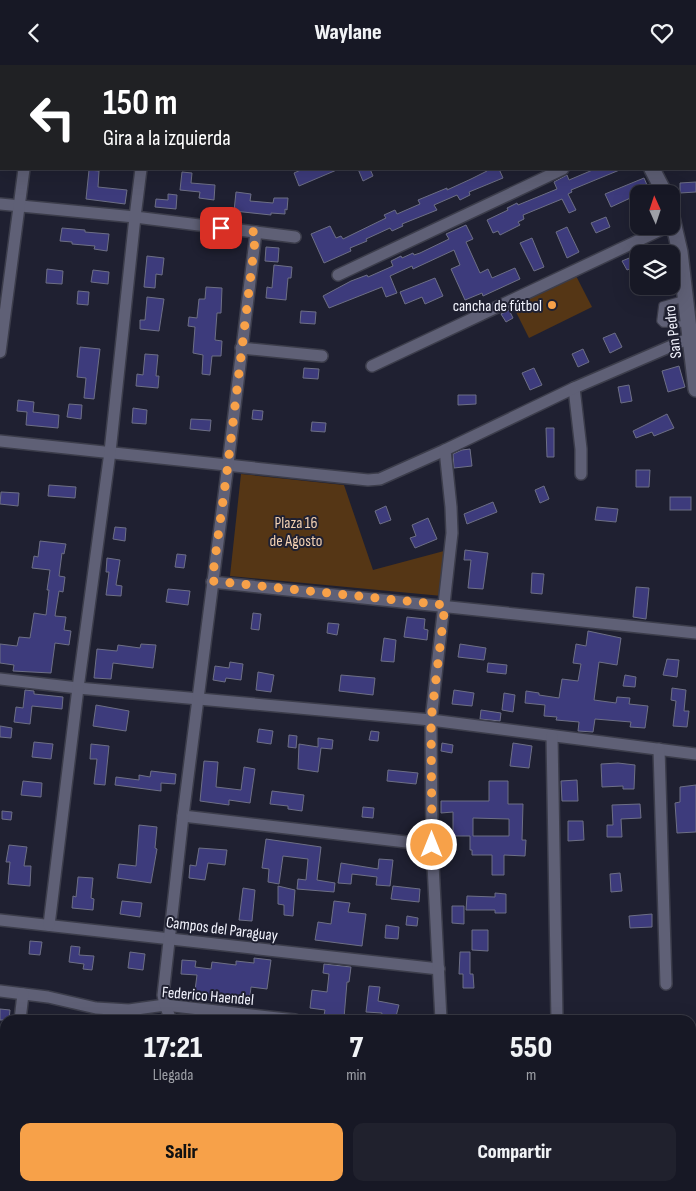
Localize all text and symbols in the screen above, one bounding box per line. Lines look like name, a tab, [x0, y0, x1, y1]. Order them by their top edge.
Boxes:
icon: back	[20, 19, 48, 47]
text: Waylane	[314, 19, 382, 46]
icon: heart	[648, 19, 676, 47]
text: 150 m	[103, 82, 177, 125]
icon: left	[20, 85, 85, 150]
text: Gira a la izquierda	[103, 125, 231, 152]
north arrow	[630, 185, 680, 235]
map controls	[630, 185, 680, 295]
pin	[200, 207, 242, 249]
icon: arrive	[207, 214, 235, 242]
button: layers	[630, 245, 680, 295]
place label: cancha de fútbol	[453, 297, 542, 316]
marker: cancha de fútbol	[546, 299, 558, 311]
street label: San Pedro	[661, 304, 686, 359]
park label: Plaza 16 de Agosto	[270, 514, 322, 551]
position arrow	[405, 818, 457, 870]
street label: Campos del Paraguay	[165, 913, 279, 946]
street label: Federico Haendel	[161, 983, 255, 1010]
text: 17:21	[144, 1030, 202, 1066]
text: 7	[349, 1030, 363, 1066]
text: 550	[510, 1030, 552, 1066]
text: Llegada	[153, 1066, 193, 1085]
text: min	[346, 1066, 366, 1085]
text: m	[526, 1066, 536, 1085]
button: Salir	[20, 1123, 343, 1181]
button: Compartir	[353, 1123, 676, 1181]

